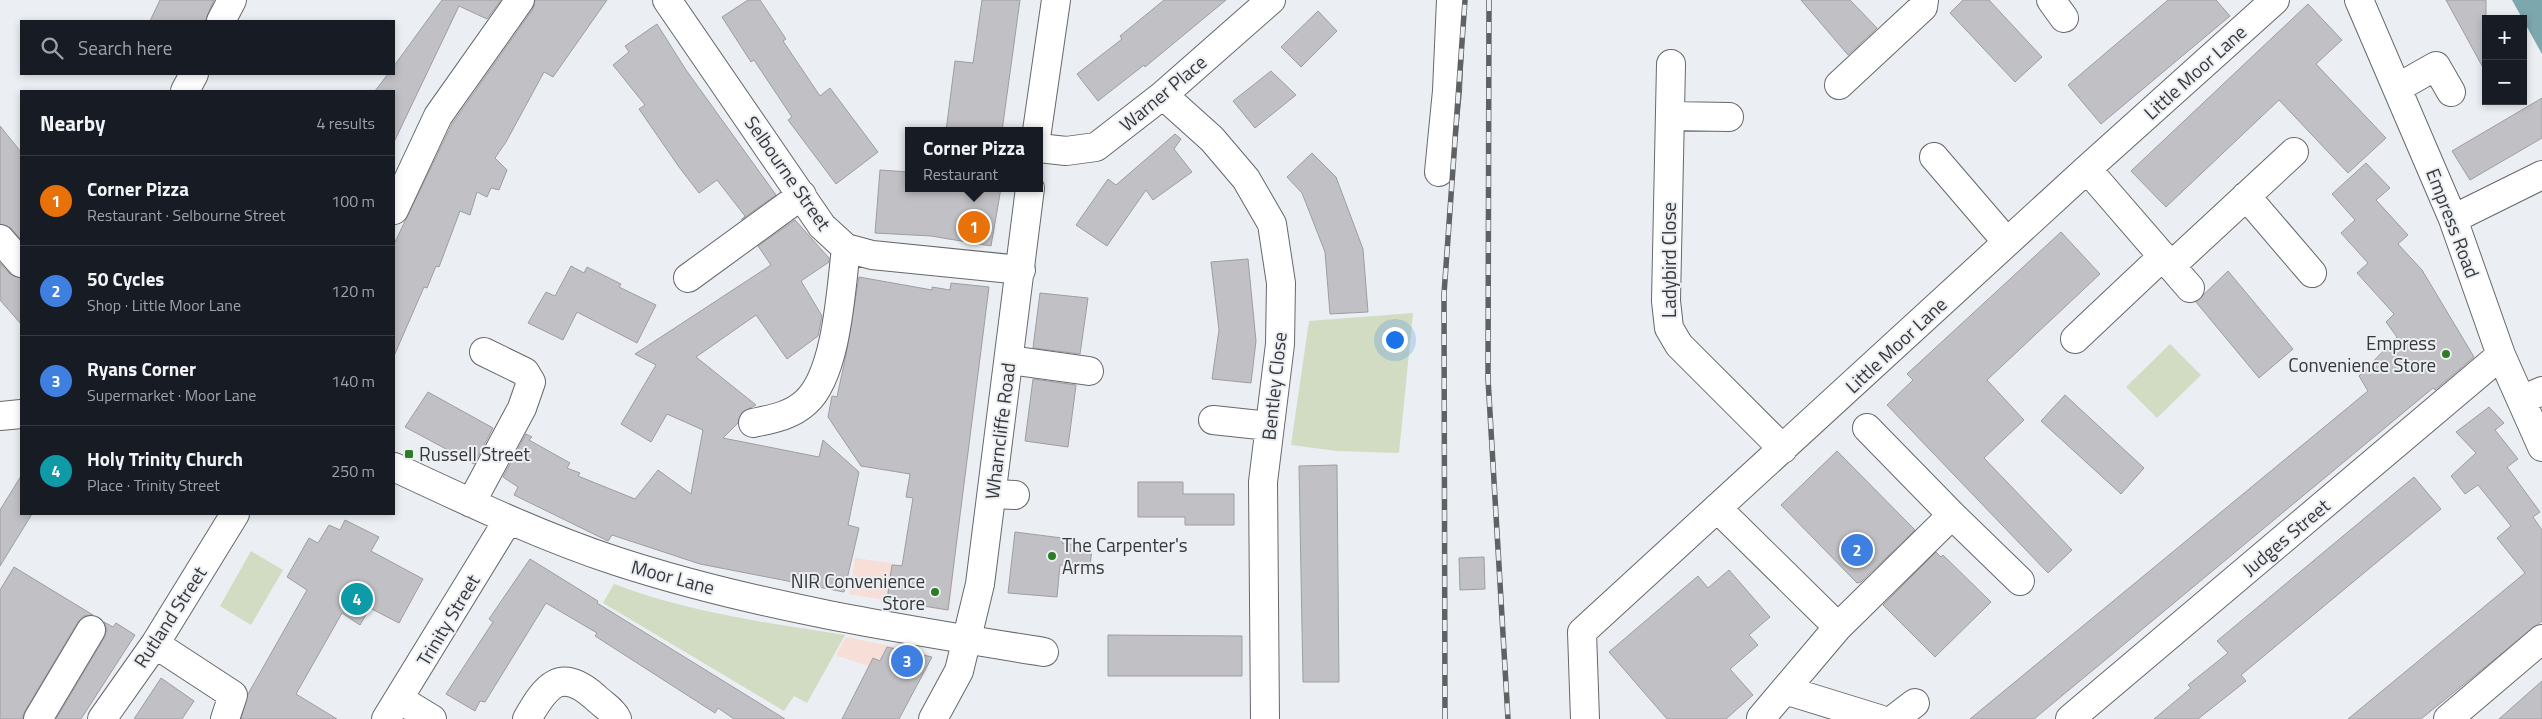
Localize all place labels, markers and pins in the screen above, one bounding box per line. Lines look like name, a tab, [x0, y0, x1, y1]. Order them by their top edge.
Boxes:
pin: 1	[958, 208, 990, 246]
place label: Empress Convenience Store	[2288, 328, 2436, 379]
marker: Empress Convenience Store	[2440, 348, 2452, 360]
place label: Russell Street	[419, 439, 530, 468]
marker: Russell Street	[403, 448, 415, 460]
place label: The Carpenter's Arms	[1062, 530, 1188, 581]
pin: 2	[1841, 531, 1873, 569]
marker: The Carpenter's Arms	[1046, 550, 1058, 562]
place label: NIR Convenience Store	[791, 566, 925, 617]
pin: 4	[341, 580, 373, 618]
marker: NIR Convenience Store	[929, 586, 941, 598]
pin: 3	[891, 642, 923, 680]

